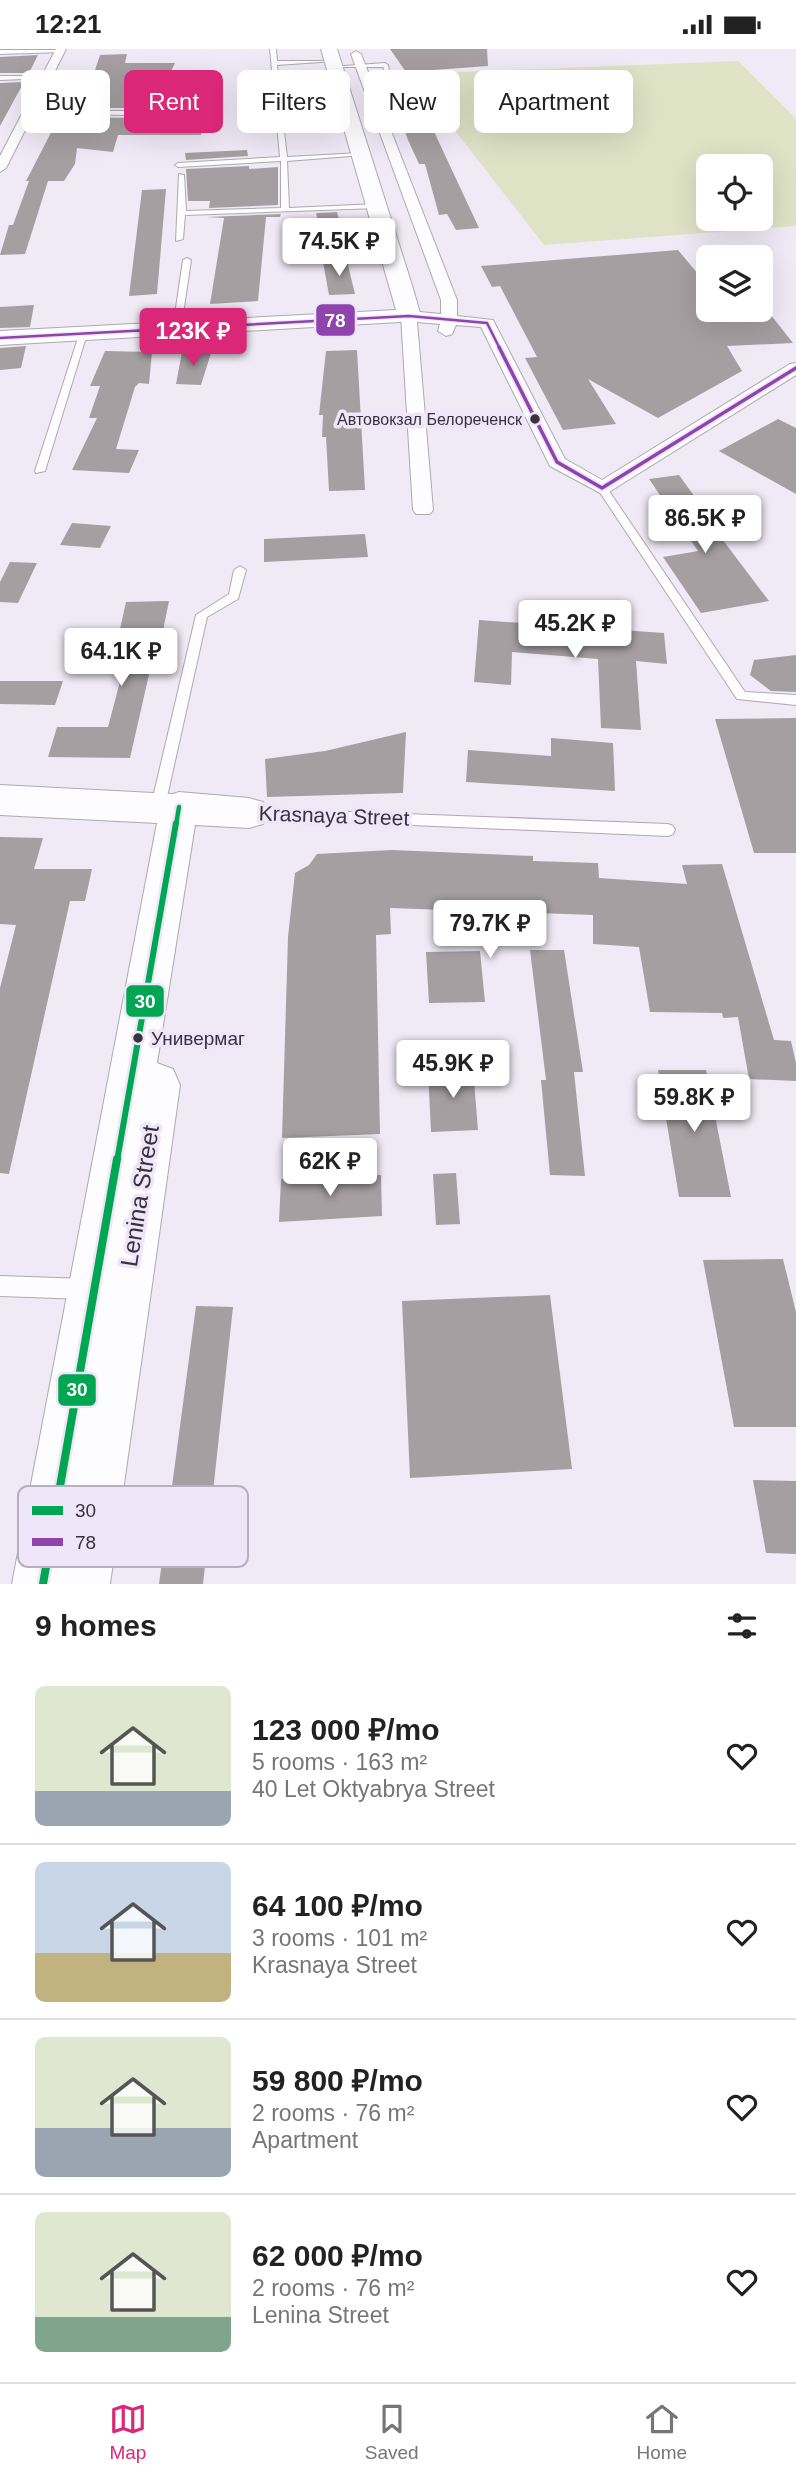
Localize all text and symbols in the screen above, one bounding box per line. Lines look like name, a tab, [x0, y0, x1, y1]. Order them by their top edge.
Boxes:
text: 12:21	[35, 9, 102, 39]
chip: Buy	[21, 70, 110, 133]
chip: Rent	[124, 70, 223, 133]
chip: Filters	[237, 70, 350, 133]
chip: New	[364, 70, 460, 133]
chip: Apartment	[474, 70, 633, 133]
map controls	[696, 154, 773, 322]
button: locate	[696, 154, 773, 231]
pin: 74.5K ₽	[274, 219, 404, 278]
text: 74.5K ₽	[298, 228, 380, 254]
button: layers	[696, 245, 773, 322]
line badge: 78	[315, 303, 356, 337]
pin: 123K ₽	[136, 309, 250, 368]
text: 78	[324, 310, 346, 331]
text: 123K ₽	[156, 318, 230, 344]
place label: Автовокзал Белореченск	[337, 411, 523, 428]
marker: Автовокзал Белореченск	[528, 412, 542, 426]
pin: 86.5K ₽	[640, 496, 770, 555]
text: 86.5K ₽	[664, 505, 746, 531]
pin: 45.2K ₽	[510, 601, 640, 660]
text: 45.2K ₽	[534, 610, 616, 636]
pin: 64.1K ₽	[56, 629, 186, 688]
text: 64.1K ₽	[80, 638, 162, 664]
street label: Krasnaya Street	[258, 801, 410, 830]
pin: 79.7K ₽	[425, 901, 555, 960]
text: 79.7K ₽	[449, 910, 531, 936]
line badge: 30	[125, 984, 165, 1018]
text: 30	[134, 991, 156, 1012]
place label: Универмаг	[151, 1028, 245, 1049]
marker: Универмаг	[131, 1031, 145, 1045]
pin: 45.9K ₽	[388, 1041, 518, 1100]
text: 45.9K ₽	[412, 1050, 494, 1076]
pin: 59.8K ₽	[629, 1075, 759, 1134]
text: 59.8K ₽	[653, 1084, 735, 1110]
street label: Lenina Street	[115, 1123, 164, 1269]
pin: 62K ₽	[281, 1139, 379, 1198]
text: 62K ₽	[299, 1148, 361, 1174]
line badge: 30	[57, 1373, 97, 1407]
text: 30	[66, 1379, 88, 1400]
legend	[18, 1486, 248, 1567]
text: 30	[75, 1500, 96, 1521]
text: 78	[75, 1532, 96, 1553]
icon: filters	[723, 1607, 761, 1645]
text: 9 homes	[35, 1609, 157, 1642]
text: 123 000 ₽/mo	[252, 1713, 440, 1746]
icon: home	[91, 1714, 175, 1798]
icon: heart	[723, 1737, 761, 1775]
text: 5 rooms · 163 m²	[252, 1749, 427, 1775]
text: 40 Let Oktyabrya Street	[252, 1776, 495, 1802]
text: 64 100 ₽/mo	[252, 1889, 423, 1922]
icon: home	[91, 1890, 175, 1974]
icon: heart	[723, 1913, 761, 1951]
text: 3 rooms · 101 m²	[252, 1925, 427, 1951]
text: Krasnaya Street	[252, 1952, 417, 1978]
text: 59 800 ₽/mo	[252, 2064, 423, 2097]
icon: home	[91, 2065, 175, 2149]
icon: heart	[723, 2088, 761, 2126]
text: 2 rooms · 76 m²	[252, 2100, 414, 2126]
text: Apartment	[252, 2127, 358, 2153]
text: 62 000 ₽/mo	[252, 2239, 423, 2272]
icon: home	[91, 2240, 175, 2324]
icon: heart	[723, 2263, 761, 2301]
text: 2 rooms · 76 m²	[252, 2275, 414, 2301]
text: Lenina Street	[252, 2302, 389, 2328]
tab: Map	[109, 2400, 147, 2464]
tab: Saved	[365, 2400, 419, 2464]
tab: Home	[636, 2400, 687, 2464]

